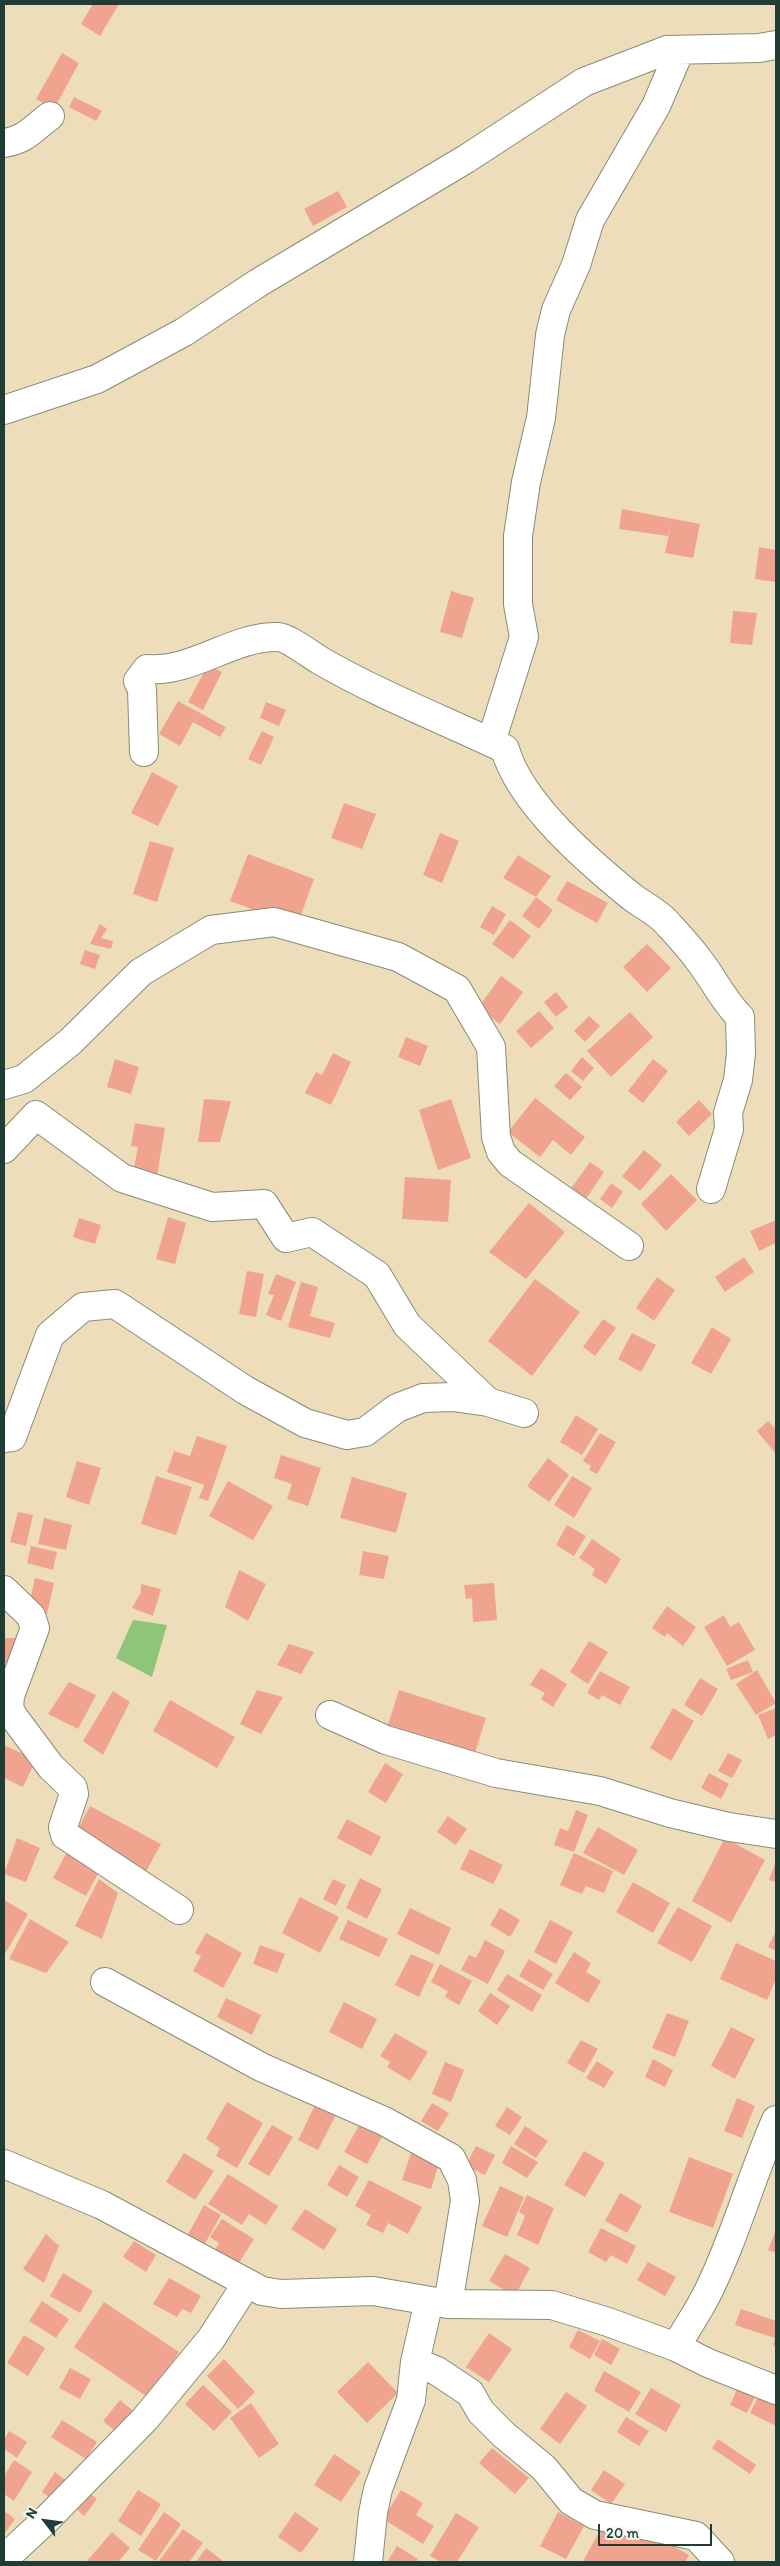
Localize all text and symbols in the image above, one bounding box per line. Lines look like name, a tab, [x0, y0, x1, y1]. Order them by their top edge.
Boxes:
north arrow	[20, 2496, 70, 2546]
text: N	[22, 2505, 41, 2522]
scale bar	[600, 2514, 714, 2546]
text: 20 m	[606, 2524, 639, 2542]

